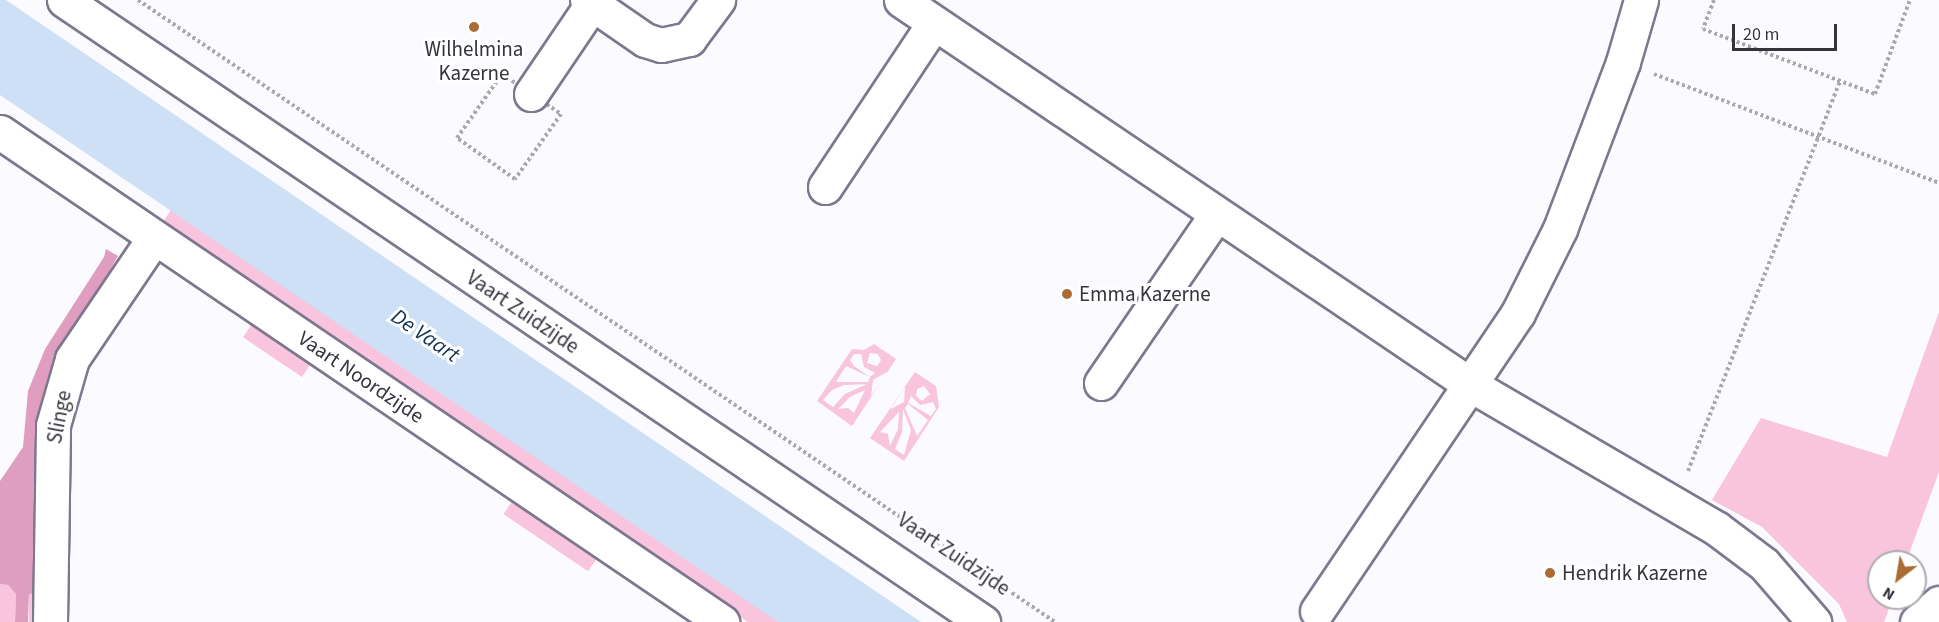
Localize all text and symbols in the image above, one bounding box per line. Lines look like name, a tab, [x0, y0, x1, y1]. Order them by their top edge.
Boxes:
scale bar	[1735, 12, 1840, 50]
marker: Wilhelmina Kazerne	[467, 20, 481, 34]
text: 20 m	[1743, 22, 1779, 47]
place label: Wilhelmina Kazerne	[425, 36, 523, 86]
street label: Vaart Zuidzijde	[462, 265, 584, 359]
place label: Emma Kazerne	[1079, 281, 1211, 307]
marker: Emma Kazerne	[1060, 287, 1074, 301]
water label: De Vaart	[386, 304, 464, 368]
street label: Vaart Noordzijde	[293, 326, 429, 428]
street label: Slinge	[41, 388, 77, 446]
street label: Vaart Zuidzijde	[893, 507, 1015, 601]
north arrow	[1867, 550, 1927, 610]
place label: Hendrik Kazerne	[1562, 560, 1707, 586]
marker: Hendrik Kazerne	[1543, 566, 1557, 580]
text: N	[1879, 582, 1899, 606]

